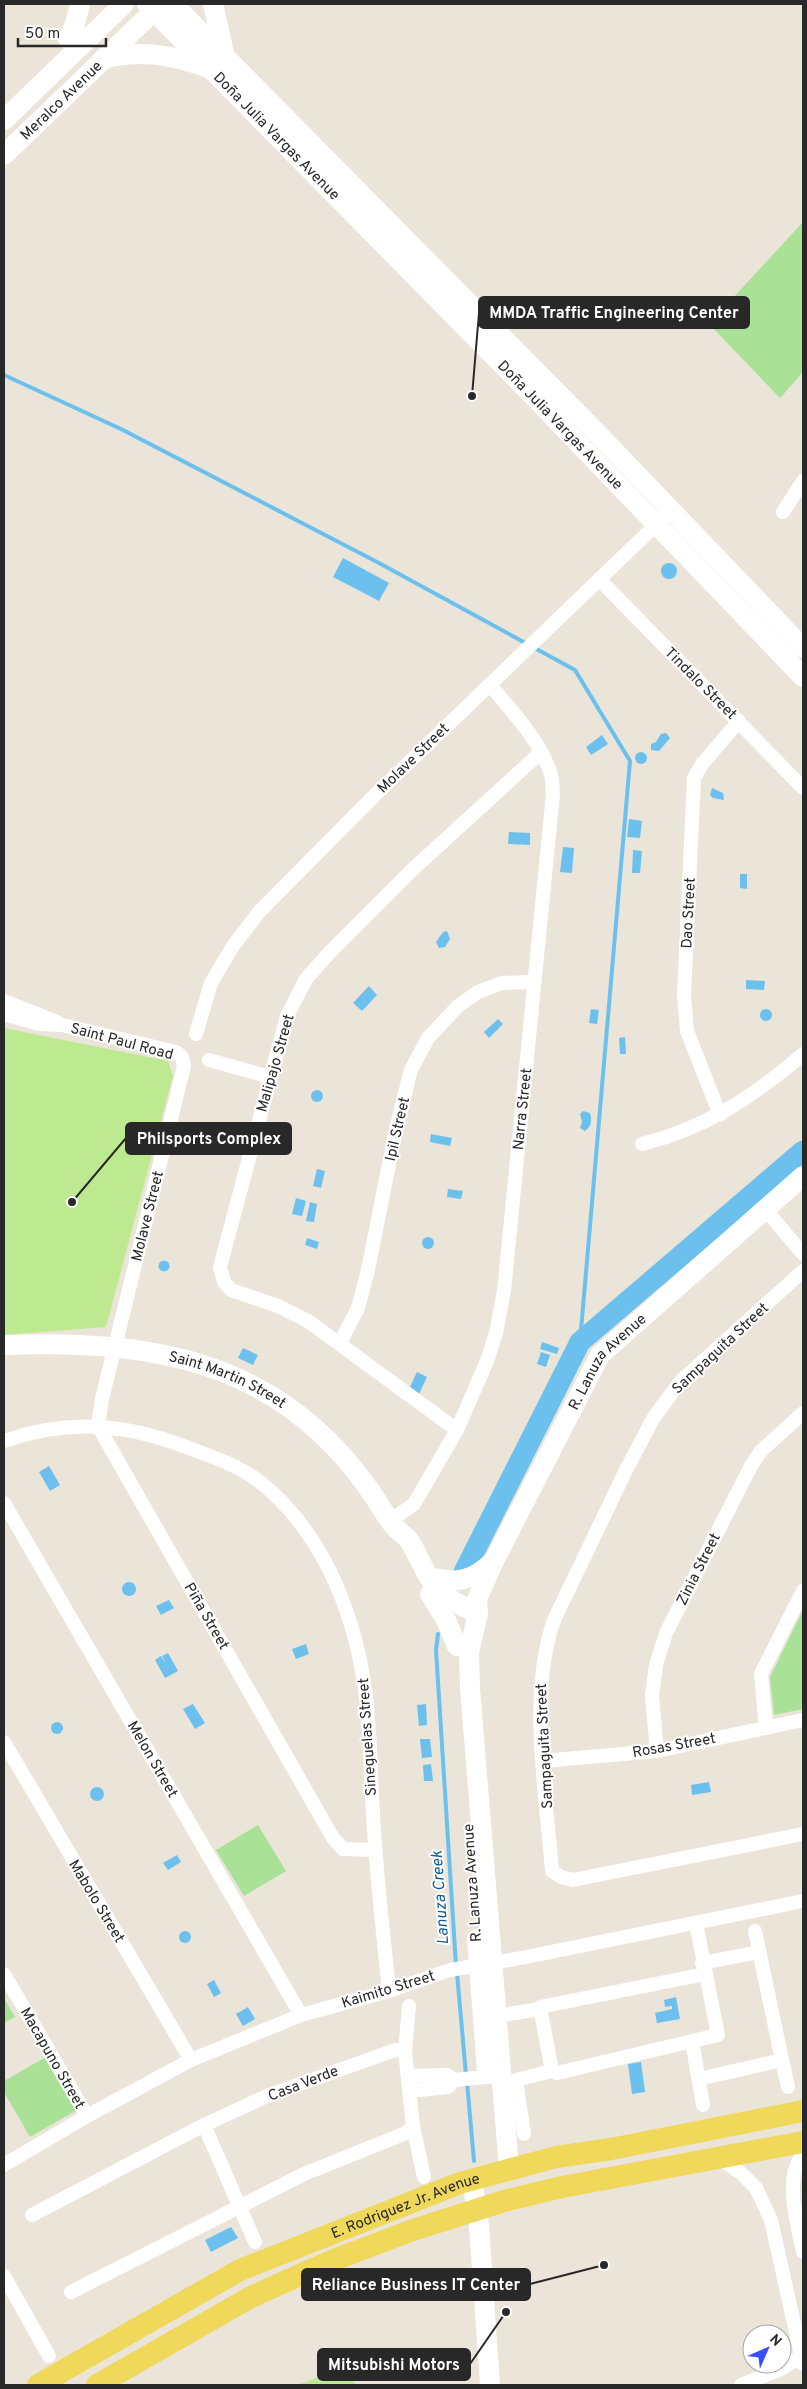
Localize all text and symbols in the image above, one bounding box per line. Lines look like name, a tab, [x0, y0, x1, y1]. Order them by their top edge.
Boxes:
scale bar	[18, 15, 105, 47]
text: 50 m	[25, 25, 60, 44]
street label: Meralco Avenue	[17, 57, 107, 145]
street label: Doña Julia Vargas Avenue	[208, 69, 343, 205]
callout: MMDA Traffic Engineering Center	[479, 297, 749, 328]
text: MMDA Traffic Engineering Center	[489, 304, 739, 324]
street label: Doña Julia Vargas Avenue	[493, 357, 626, 495]
street label: Tindalo Street	[660, 644, 740, 724]
street label: Molave Street	[374, 720, 454, 798]
street label: Dao Street	[678, 877, 701, 949]
street label: Malipajo Street	[253, 1012, 300, 1115]
street label: Saint Paul Road	[68, 1020, 175, 1065]
street label: Narra Street	[510, 1067, 537, 1151]
street label: Ipil Street	[382, 1095, 415, 1163]
callout: Philsports Complex	[126, 1123, 291, 1154]
text: Philsports Complex	[137, 1130, 281, 1150]
street label: Molave Street	[128, 1169, 169, 1264]
street label: Sampaguita Street	[669, 1299, 773, 1399]
street label: R. Lanuza Avenue	[565, 1310, 651, 1414]
street label: Saint Martin Street	[167, 1348, 289, 1414]
street label: Zinia Street	[673, 1530, 726, 1609]
street label: Piña Street	[179, 1580, 233, 1654]
street label: Sineguelas Street	[355, 1677, 382, 1797]
street label: Sampaguita Street	[533, 1683, 558, 1809]
street label: Melon Street	[122, 1718, 181, 1802]
street label: Rosas Street	[631, 1730, 717, 1763]
street label: R. Lanuza Avenue	[460, 1823, 487, 1943]
water label: Lanuza Creek	[428, 1849, 454, 1946]
street label: Mabolo Street	[63, 1857, 128, 1947]
street label: Kaimito Street	[339, 1967, 437, 2014]
street label: Macapuno Street	[15, 2005, 88, 2113]
street label: Casa Verde	[266, 2062, 341, 2107]
street label: E. Rodriguez Jr. Avenue	[329, 2170, 482, 2244]
callout: Reliance Business IT Center	[302, 2269, 530, 2300]
text: Reliance Business IT Center	[312, 2276, 520, 2296]
north arrow	[742, 2324, 792, 2374]
text: N	[766, 2331, 785, 2350]
callout: Mitsubishi Motors	[318, 2349, 470, 2380]
text: Mitsubishi Motors	[328, 2356, 460, 2376]

